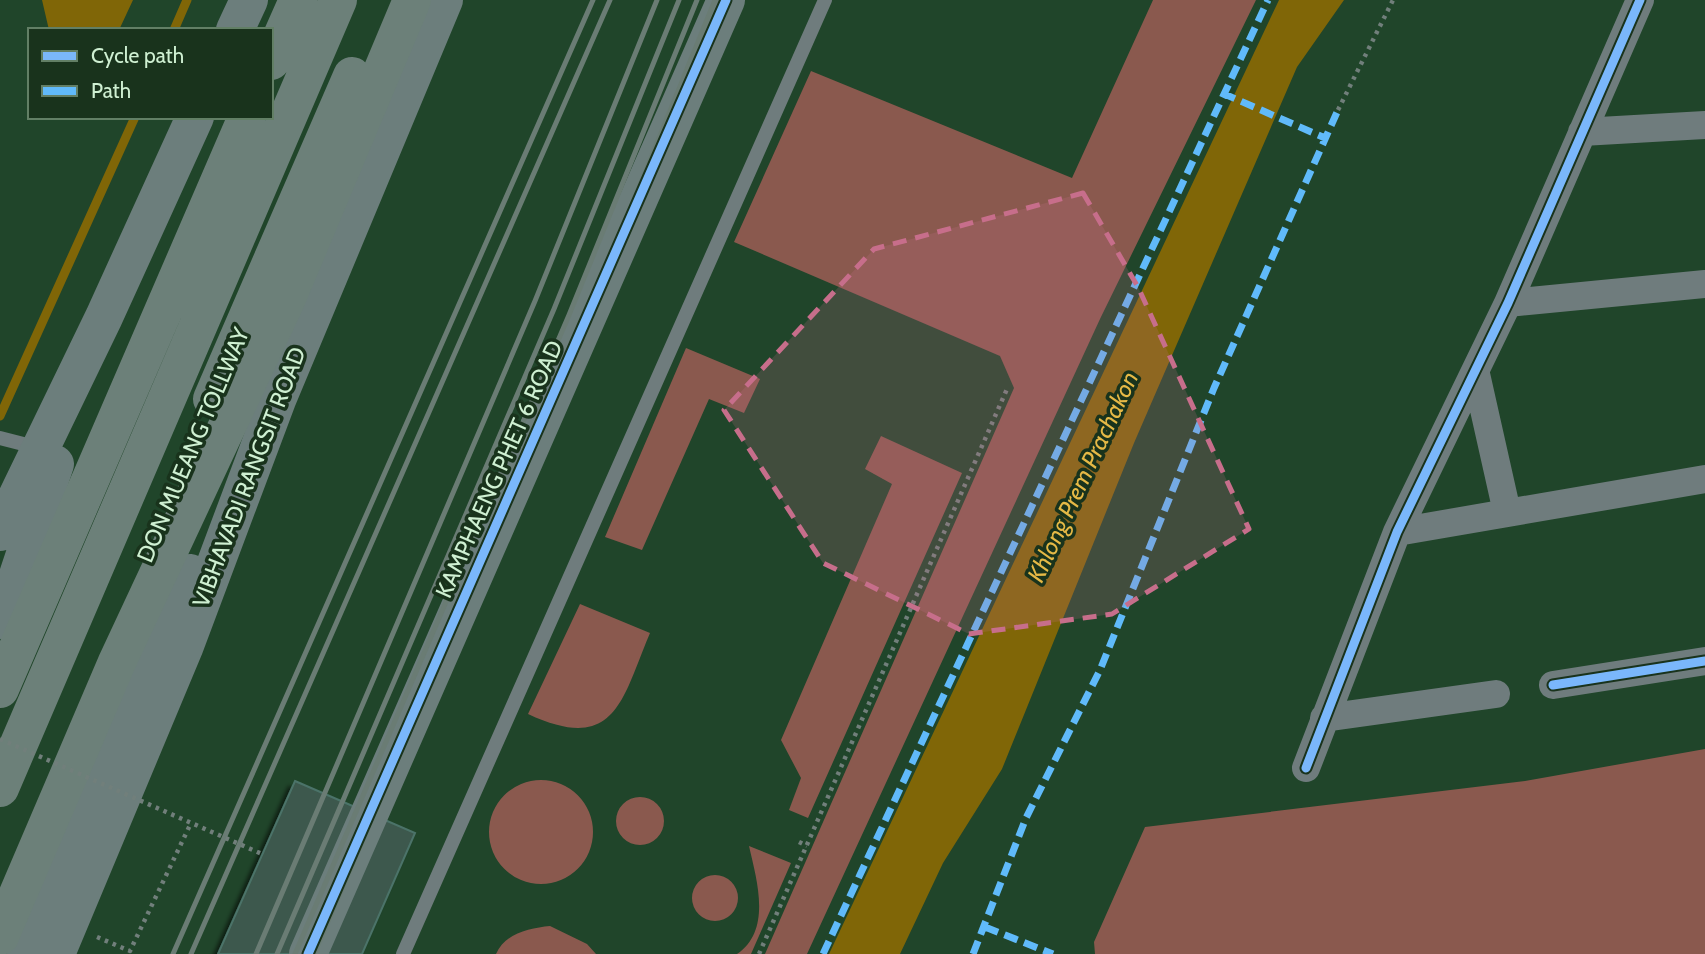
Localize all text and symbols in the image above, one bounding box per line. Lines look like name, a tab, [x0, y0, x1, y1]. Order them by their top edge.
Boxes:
legend	[28, 28, 273, 119]
text: Cycle path	[91, 43, 184, 68]
text: Path	[91, 78, 131, 103]
street label: DON MUEANG TOLLWAY	[131, 322, 256, 567]
street label: KAMPHAENG PHET 6 ROAD	[429, 336, 569, 602]
street label: VIBHAVADI RANGSIT ROAD	[186, 343, 312, 611]
water label: Khlong Prem Prachakon	[1021, 367, 1144, 587]

